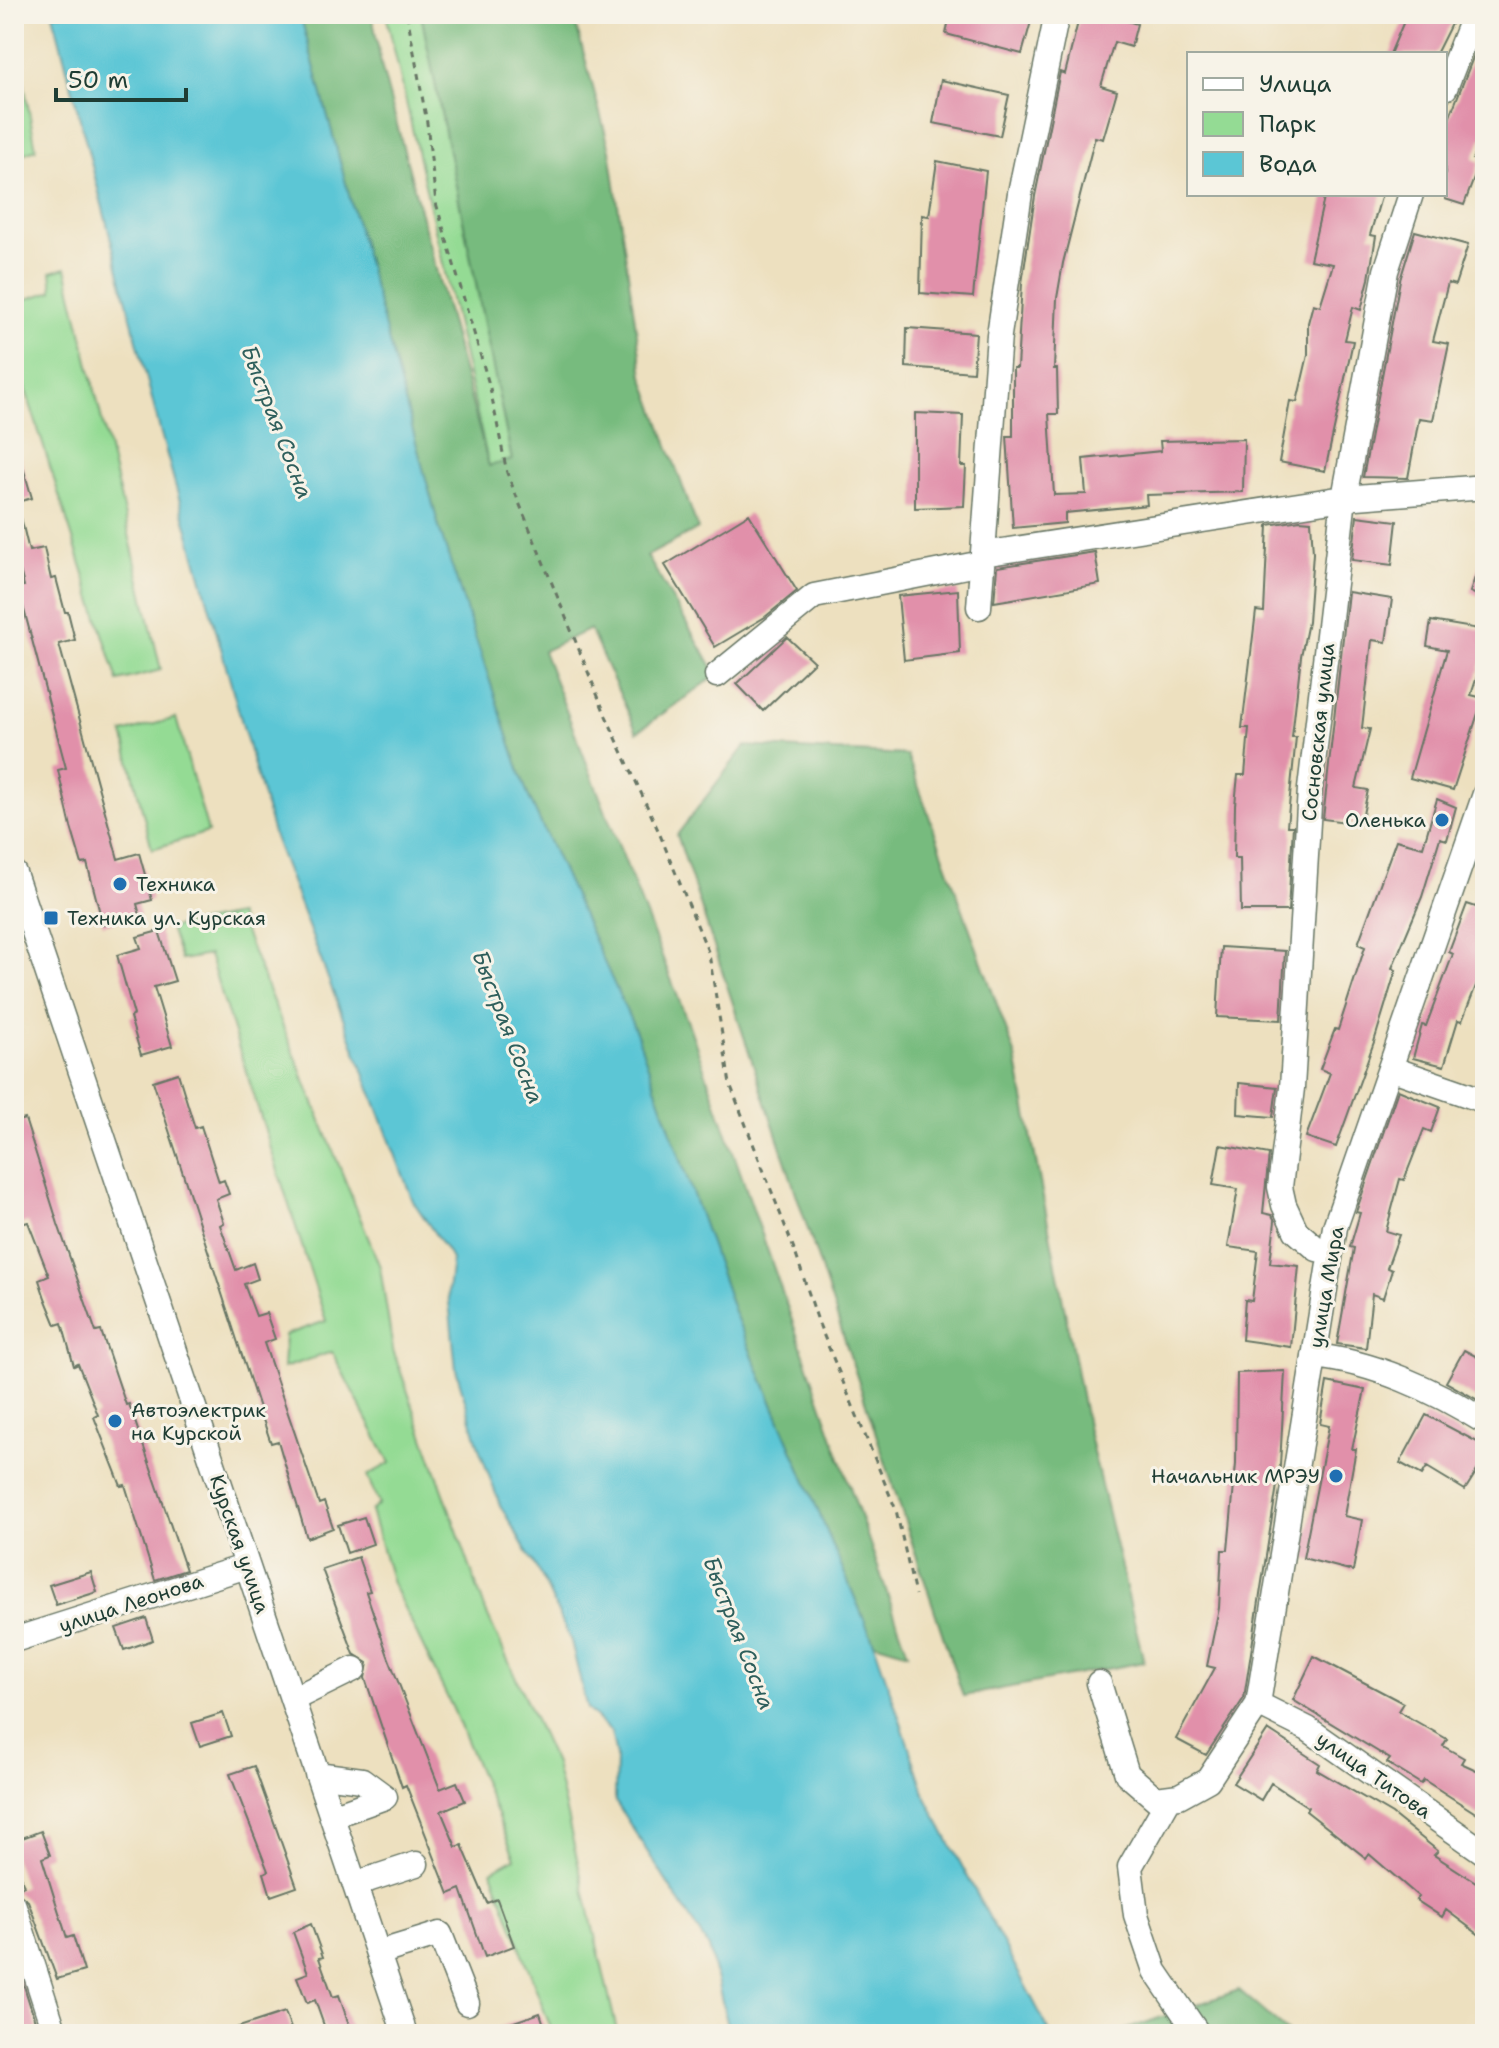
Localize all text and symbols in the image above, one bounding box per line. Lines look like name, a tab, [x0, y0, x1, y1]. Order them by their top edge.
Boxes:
scale bar	[56, 52, 186, 102]
legend	[1187, 52, 1447, 196]
text: 50 m	[68, 64, 128, 96]
text: Улица	[1259, 68, 1332, 100]
text: Парк	[1259, 108, 1316, 140]
text: Вода	[1259, 148, 1317, 180]
water label: Быстрая Сосна	[234, 341, 320, 503]
street label: Сосновская улица	[1296, 641, 1340, 822]
place label: Оленька	[1345, 807, 1427, 833]
marker: Оленька	[1433, 811, 1451, 829]
place label: Техника	[136, 871, 216, 897]
marker: Техника	[111, 875, 129, 893]
place label: Техника ул. Курская	[67, 905, 266, 931]
marker: Техника ул. Курская	[42, 909, 60, 927]
water label: Быстрая Сосна	[465, 946, 551, 1108]
street label: улица Мира	[1302, 1224, 1350, 1350]
place label: Автоэлектрик на Курской	[131, 1397, 266, 1446]
marker: Автоэлектрик на Курской	[106, 1412, 124, 1430]
place label: Начальник МРЭУ	[1151, 1463, 1320, 1489]
marker: Начальник МРЭУ	[1327, 1467, 1345, 1485]
street label: Курская улица	[204, 1471, 276, 1617]
water label: Быстрая Сосна	[696, 1552, 782, 1714]
street label: улица Леонова	[55, 1567, 207, 1639]
street label: улица Титова	[1311, 1726, 1437, 1825]

